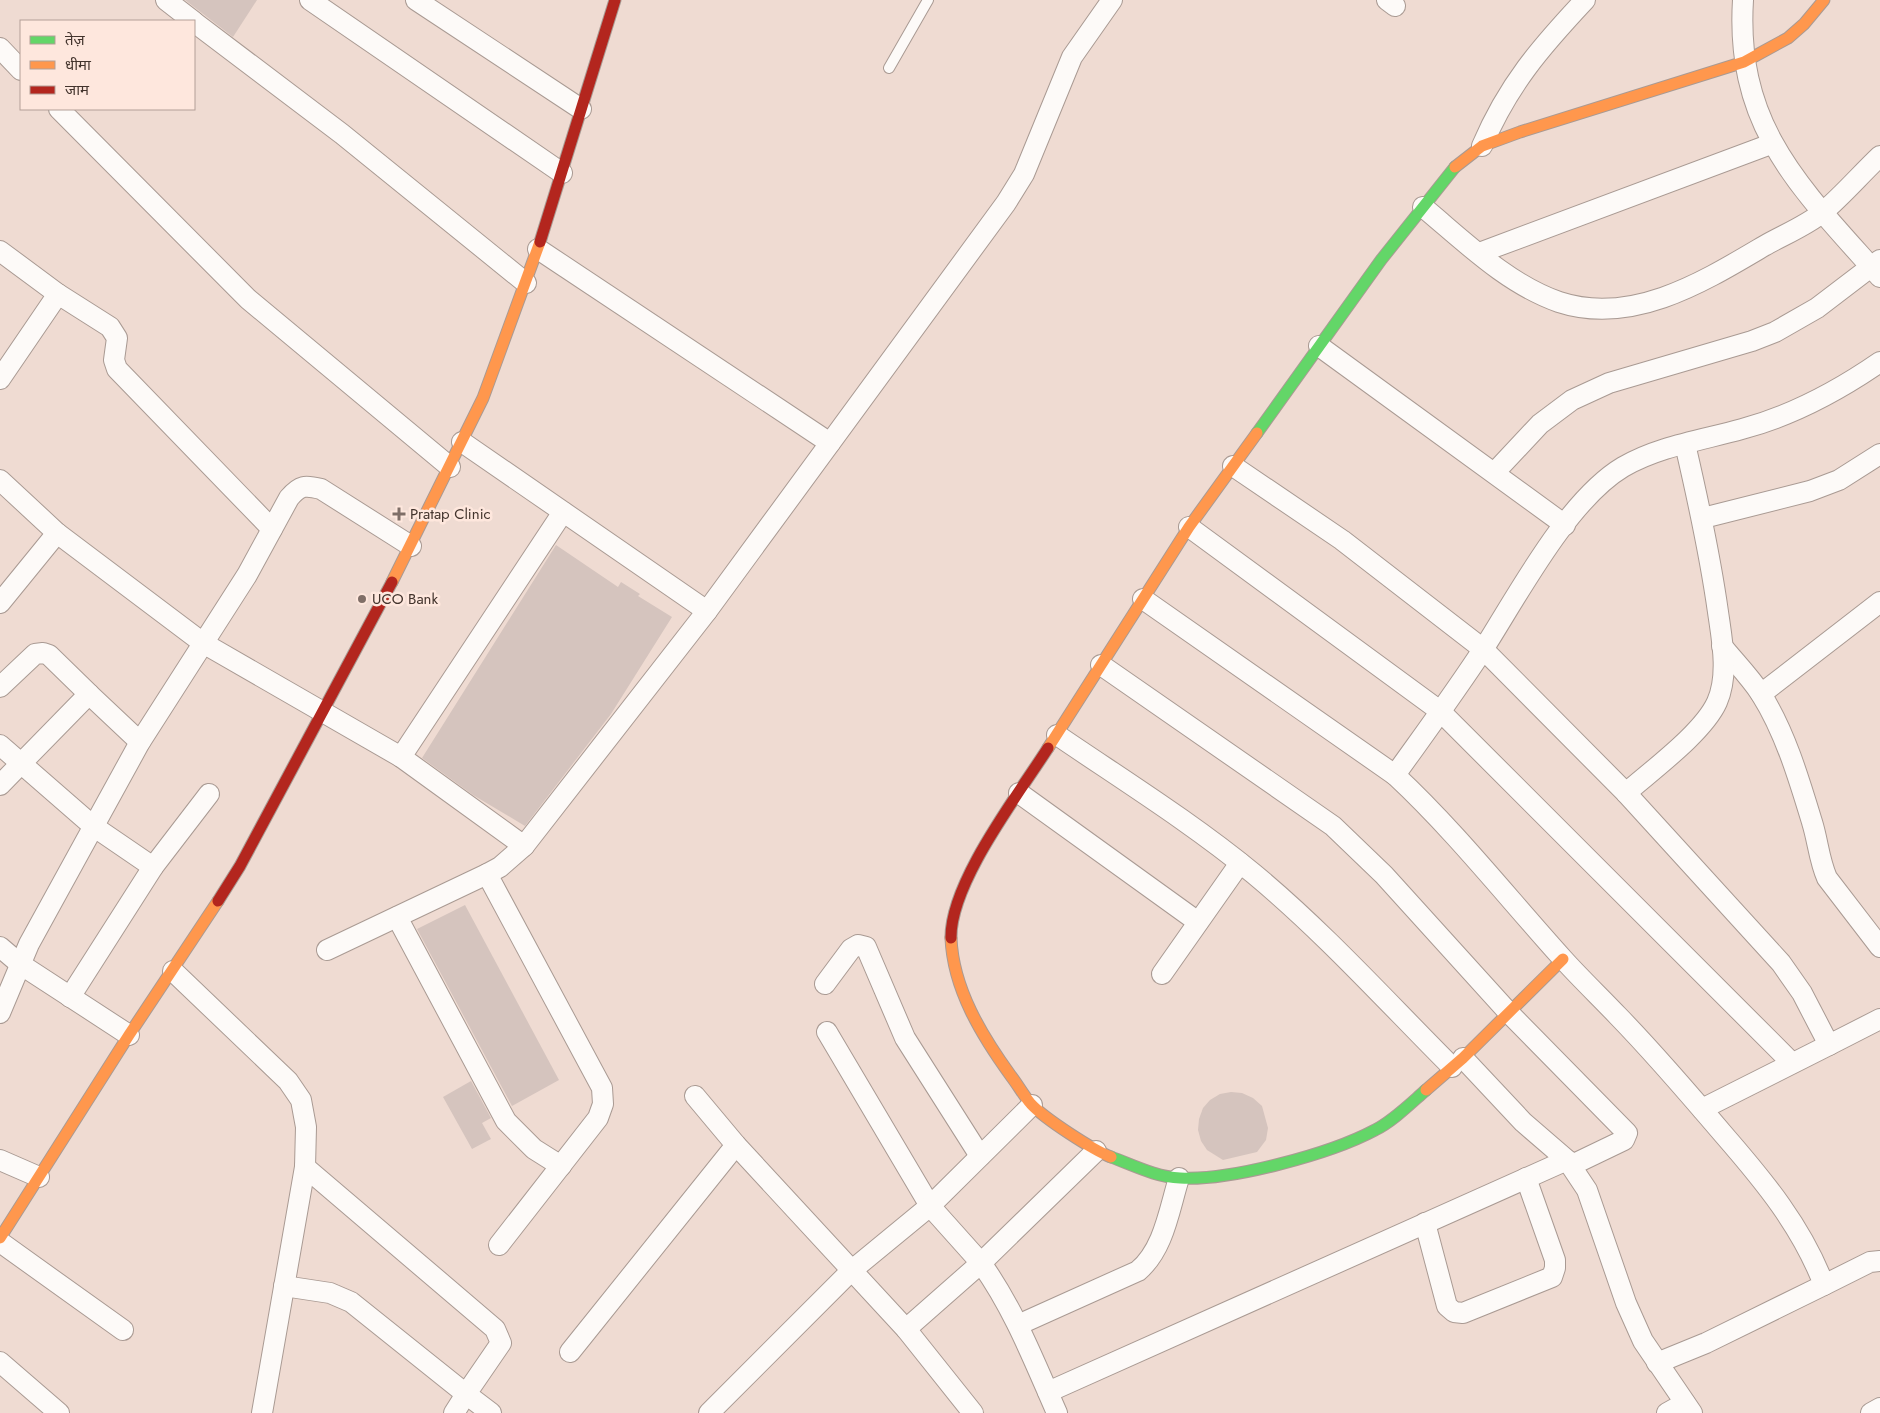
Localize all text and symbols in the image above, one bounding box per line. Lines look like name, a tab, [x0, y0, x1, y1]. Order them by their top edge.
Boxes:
legend	[20, 20, 195, 110]
text: तेज़	[65, 29, 86, 51]
text: धीमा	[65, 54, 92, 76]
text: जाम	[65, 79, 90, 101]
place label: Pratap Clinic	[410, 503, 491, 525]
marker: Pratap Clinic	[392, 507, 406, 521]
place label: UCO Bank	[372, 588, 438, 610]
marker: UCO Bank	[356, 593, 368, 605]

